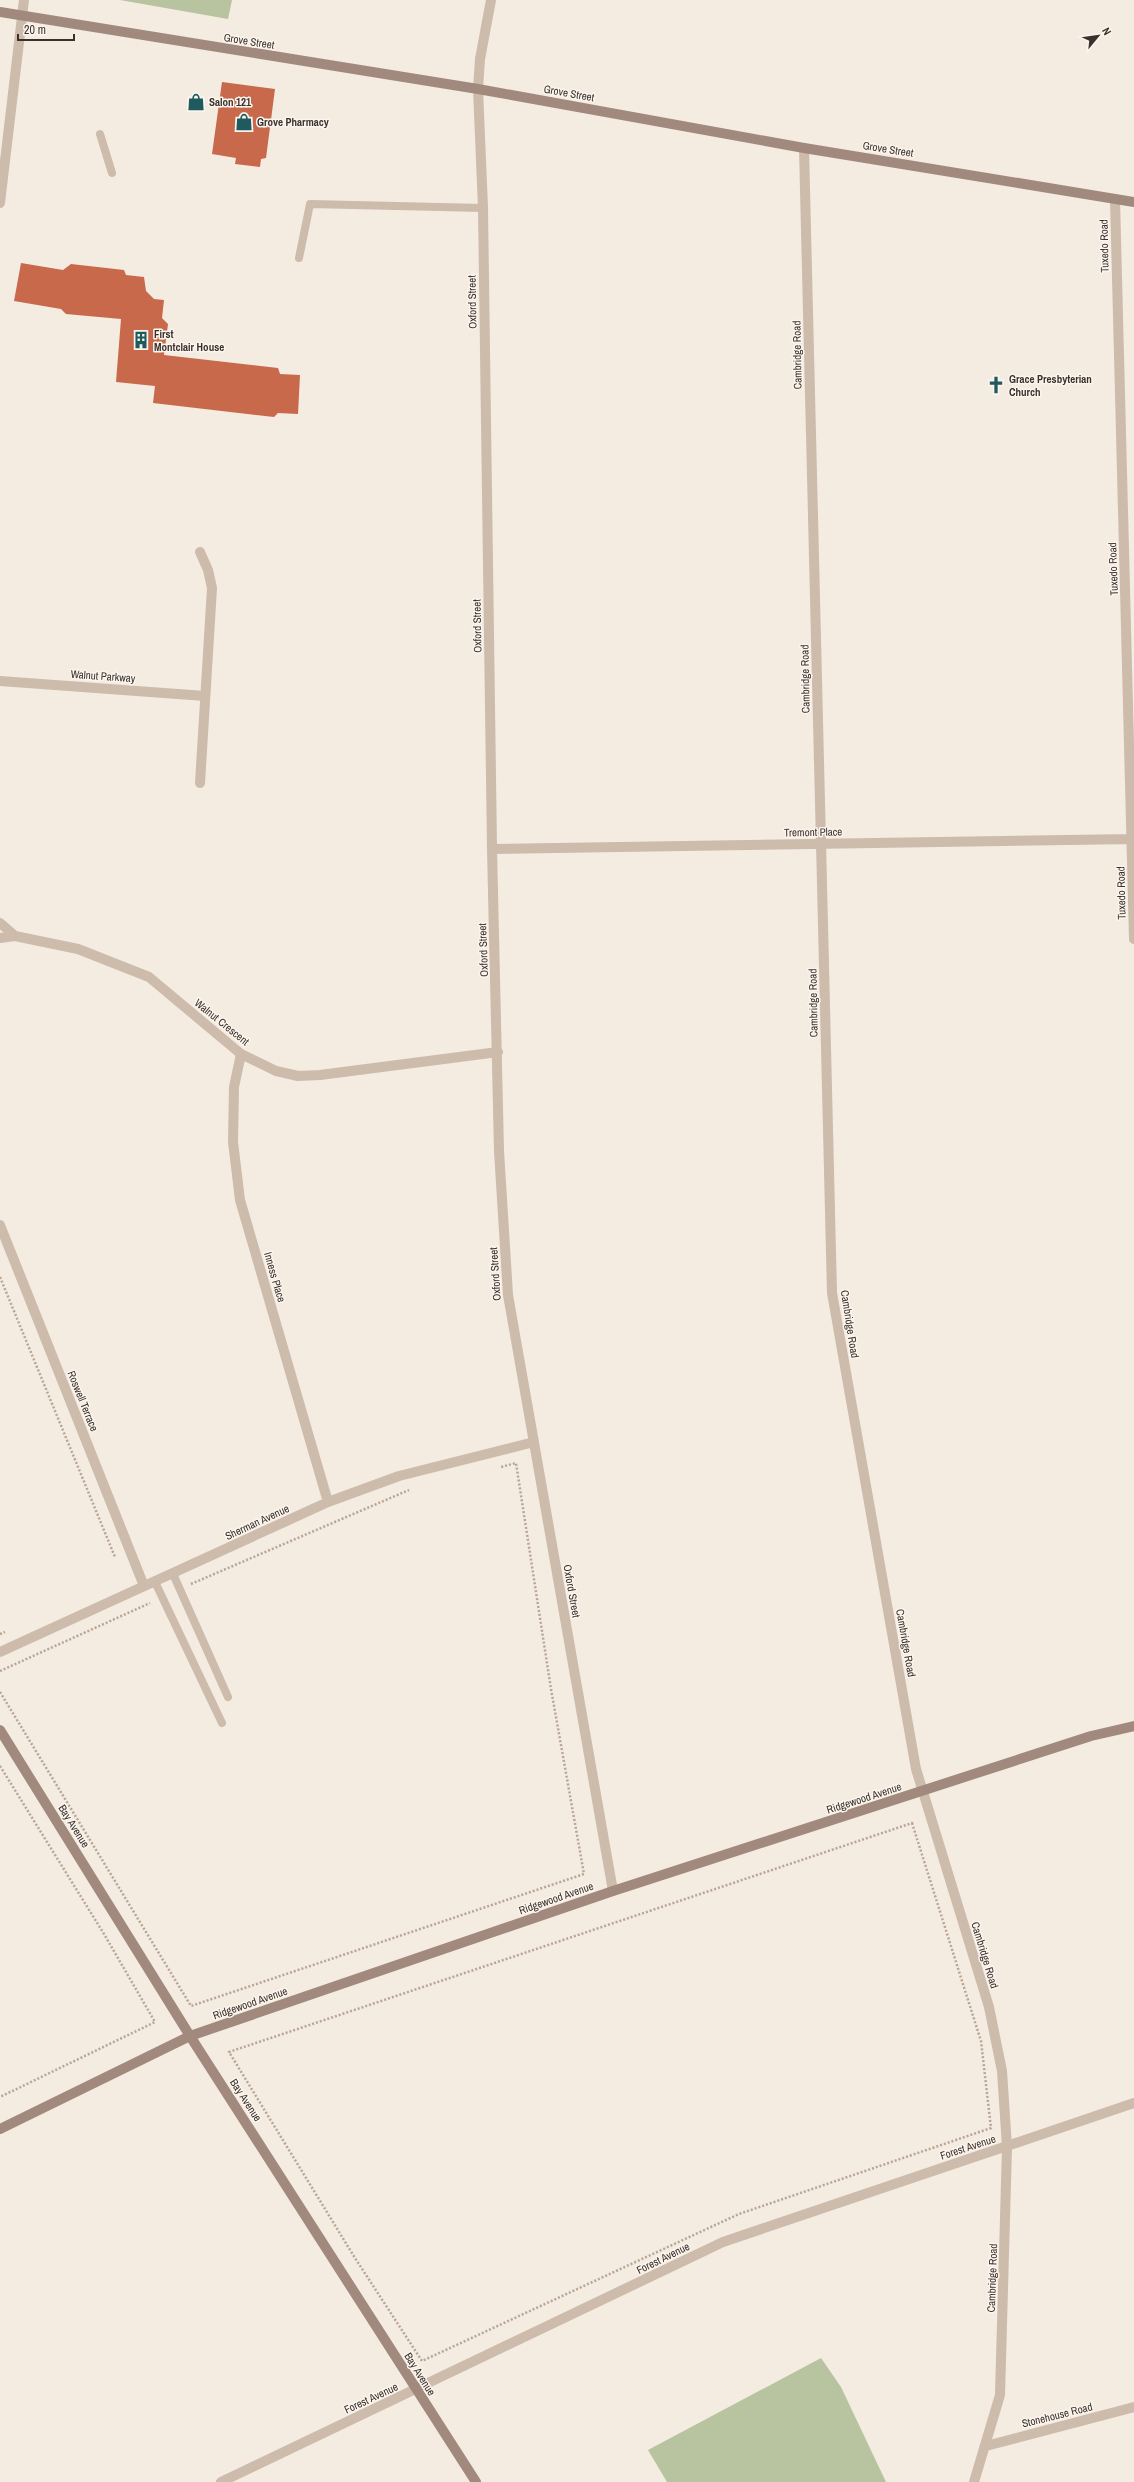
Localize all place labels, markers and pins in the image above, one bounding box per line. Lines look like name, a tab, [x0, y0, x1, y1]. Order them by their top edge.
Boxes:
shop icon: Salon 121	[186, 92, 206, 112]
place label: Salon 121	[209, 95, 251, 109]
shop icon: Grove Pharmacy	[234, 112, 254, 132]
place label: Grove Pharmacy	[257, 115, 329, 129]
place label: First Montclair House	[154, 327, 224, 354]
building icon: First Montclair House	[131, 330, 151, 350]
place label: Grace Presbyterian Church	[1009, 372, 1092, 399]
church icon: Grace Presbyterian Church	[986, 375, 1006, 395]

